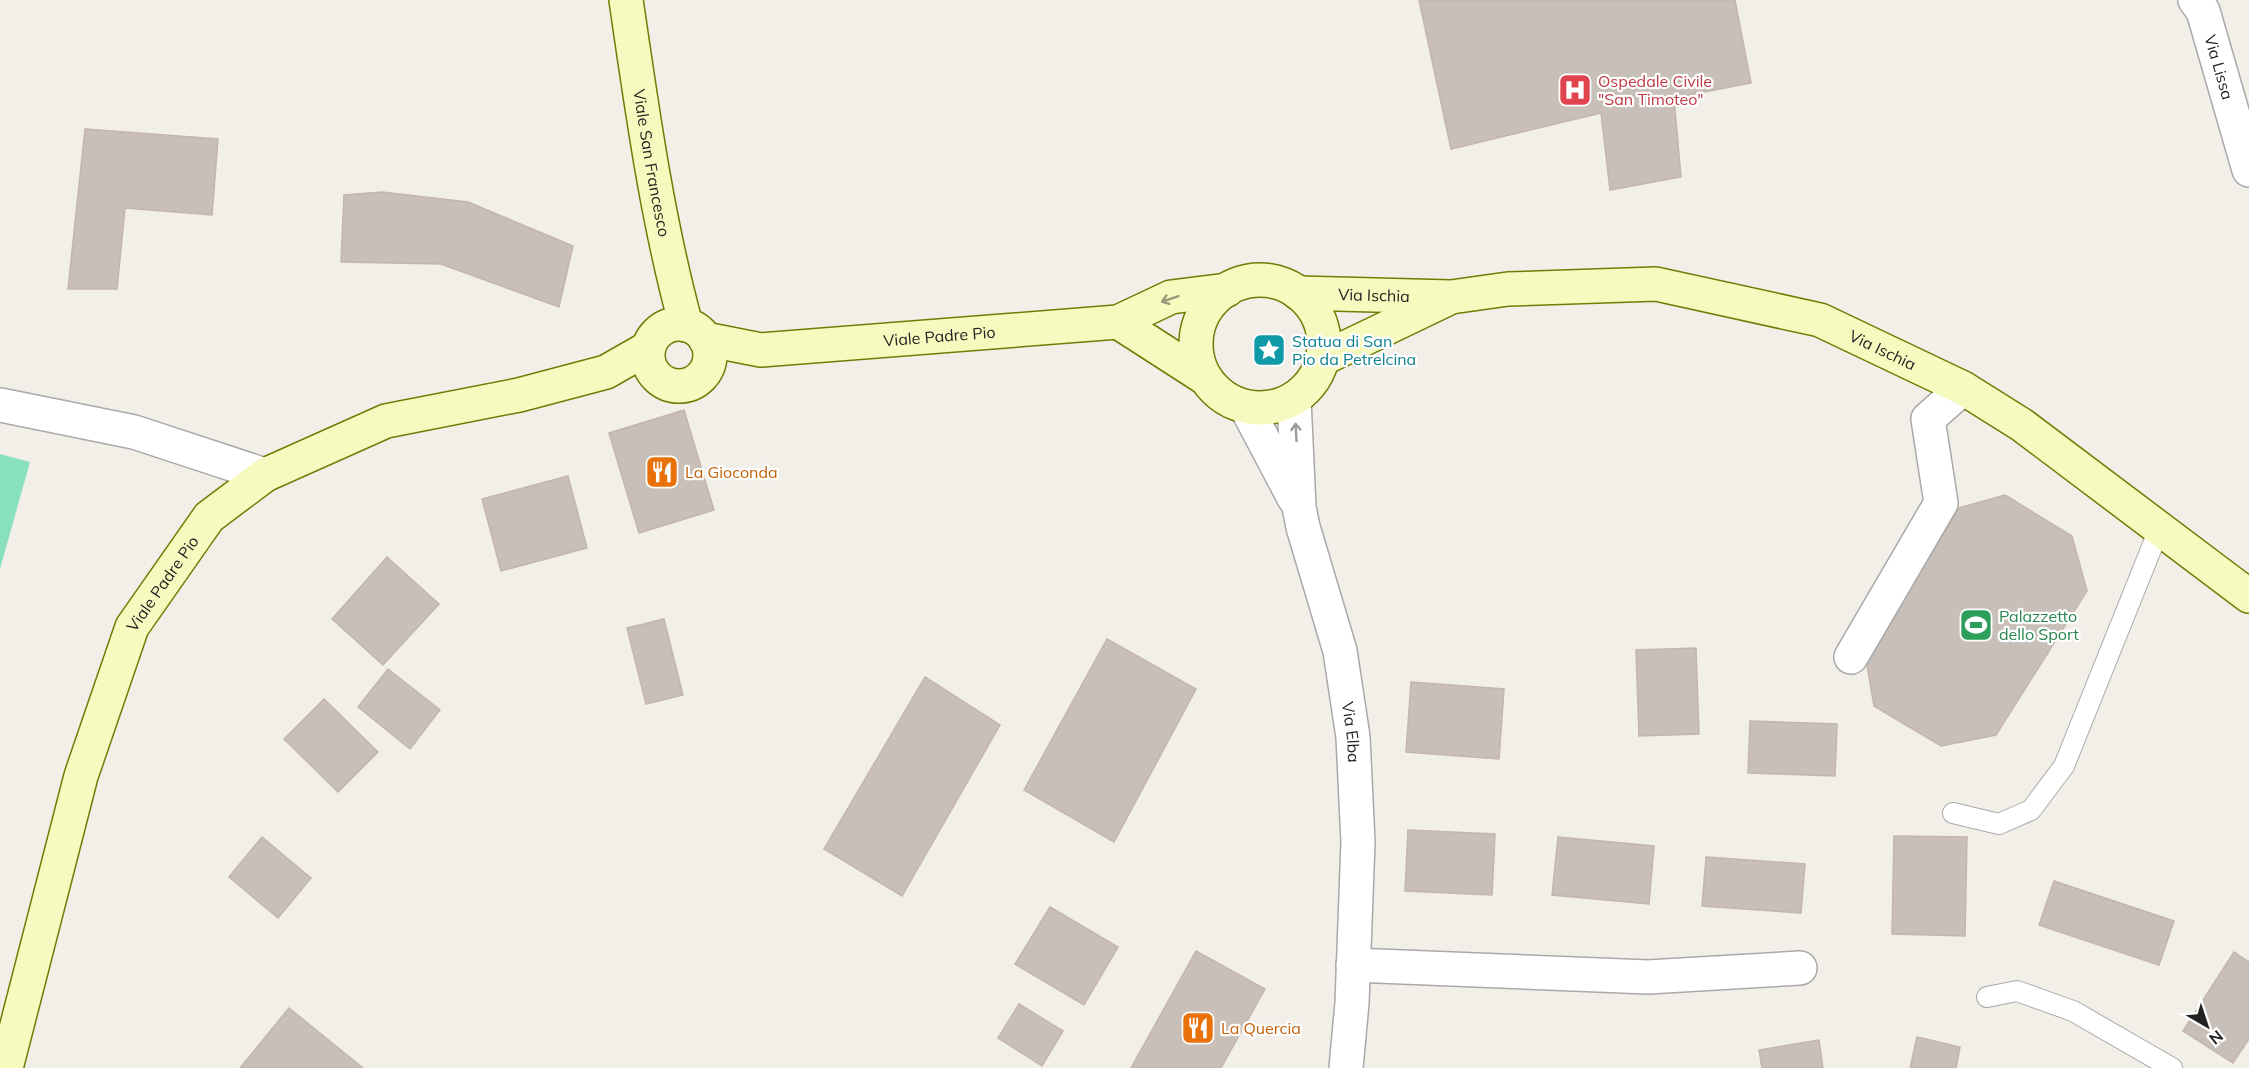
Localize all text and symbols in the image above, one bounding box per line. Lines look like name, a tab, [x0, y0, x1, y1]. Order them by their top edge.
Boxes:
street label: Via Lissa	[2200, 32, 2238, 102]
place label: Ospedale Civile "San Timoteo"	[1598, 71, 1712, 109]
hospital icon: Ospedale Civile "San Timoteo"	[1557, 72, 1593, 108]
street label: Viale San Francesco	[629, 88, 675, 238]
street label: Via Ischia	[1338, 284, 1410, 306]
one-way arrow	[1161, 294, 1180, 305]
street label: Viale Padre Pio	[882, 322, 996, 350]
street label: Via Ischia	[1846, 325, 1919, 374]
place label: Statua di San Pio da Petrelcina	[1292, 331, 1416, 369]
place icon: Statua di San Pio da Petrelcina	[1251, 332, 1287, 368]
one-way arrow	[1290, 423, 1301, 443]
restaurant icon: La Gioconda	[644, 454, 680, 490]
place label: La Gioconda	[685, 462, 778, 482]
street label: Viale Padre Pio	[122, 532, 203, 635]
place label: Palazzetto dello Sport	[1999, 606, 2079, 644]
sports icon: Palazzetto dello Sport	[1958, 607, 1994, 643]
street label: Via Elba	[1338, 700, 1364, 763]
north arrow	[2177, 996, 2237, 1056]
restaurant icon: La Quercia	[1180, 1010, 1216, 1046]
place label: La Quercia	[1221, 1018, 1301, 1038]
text: N	[2205, 1026, 2227, 1049]

